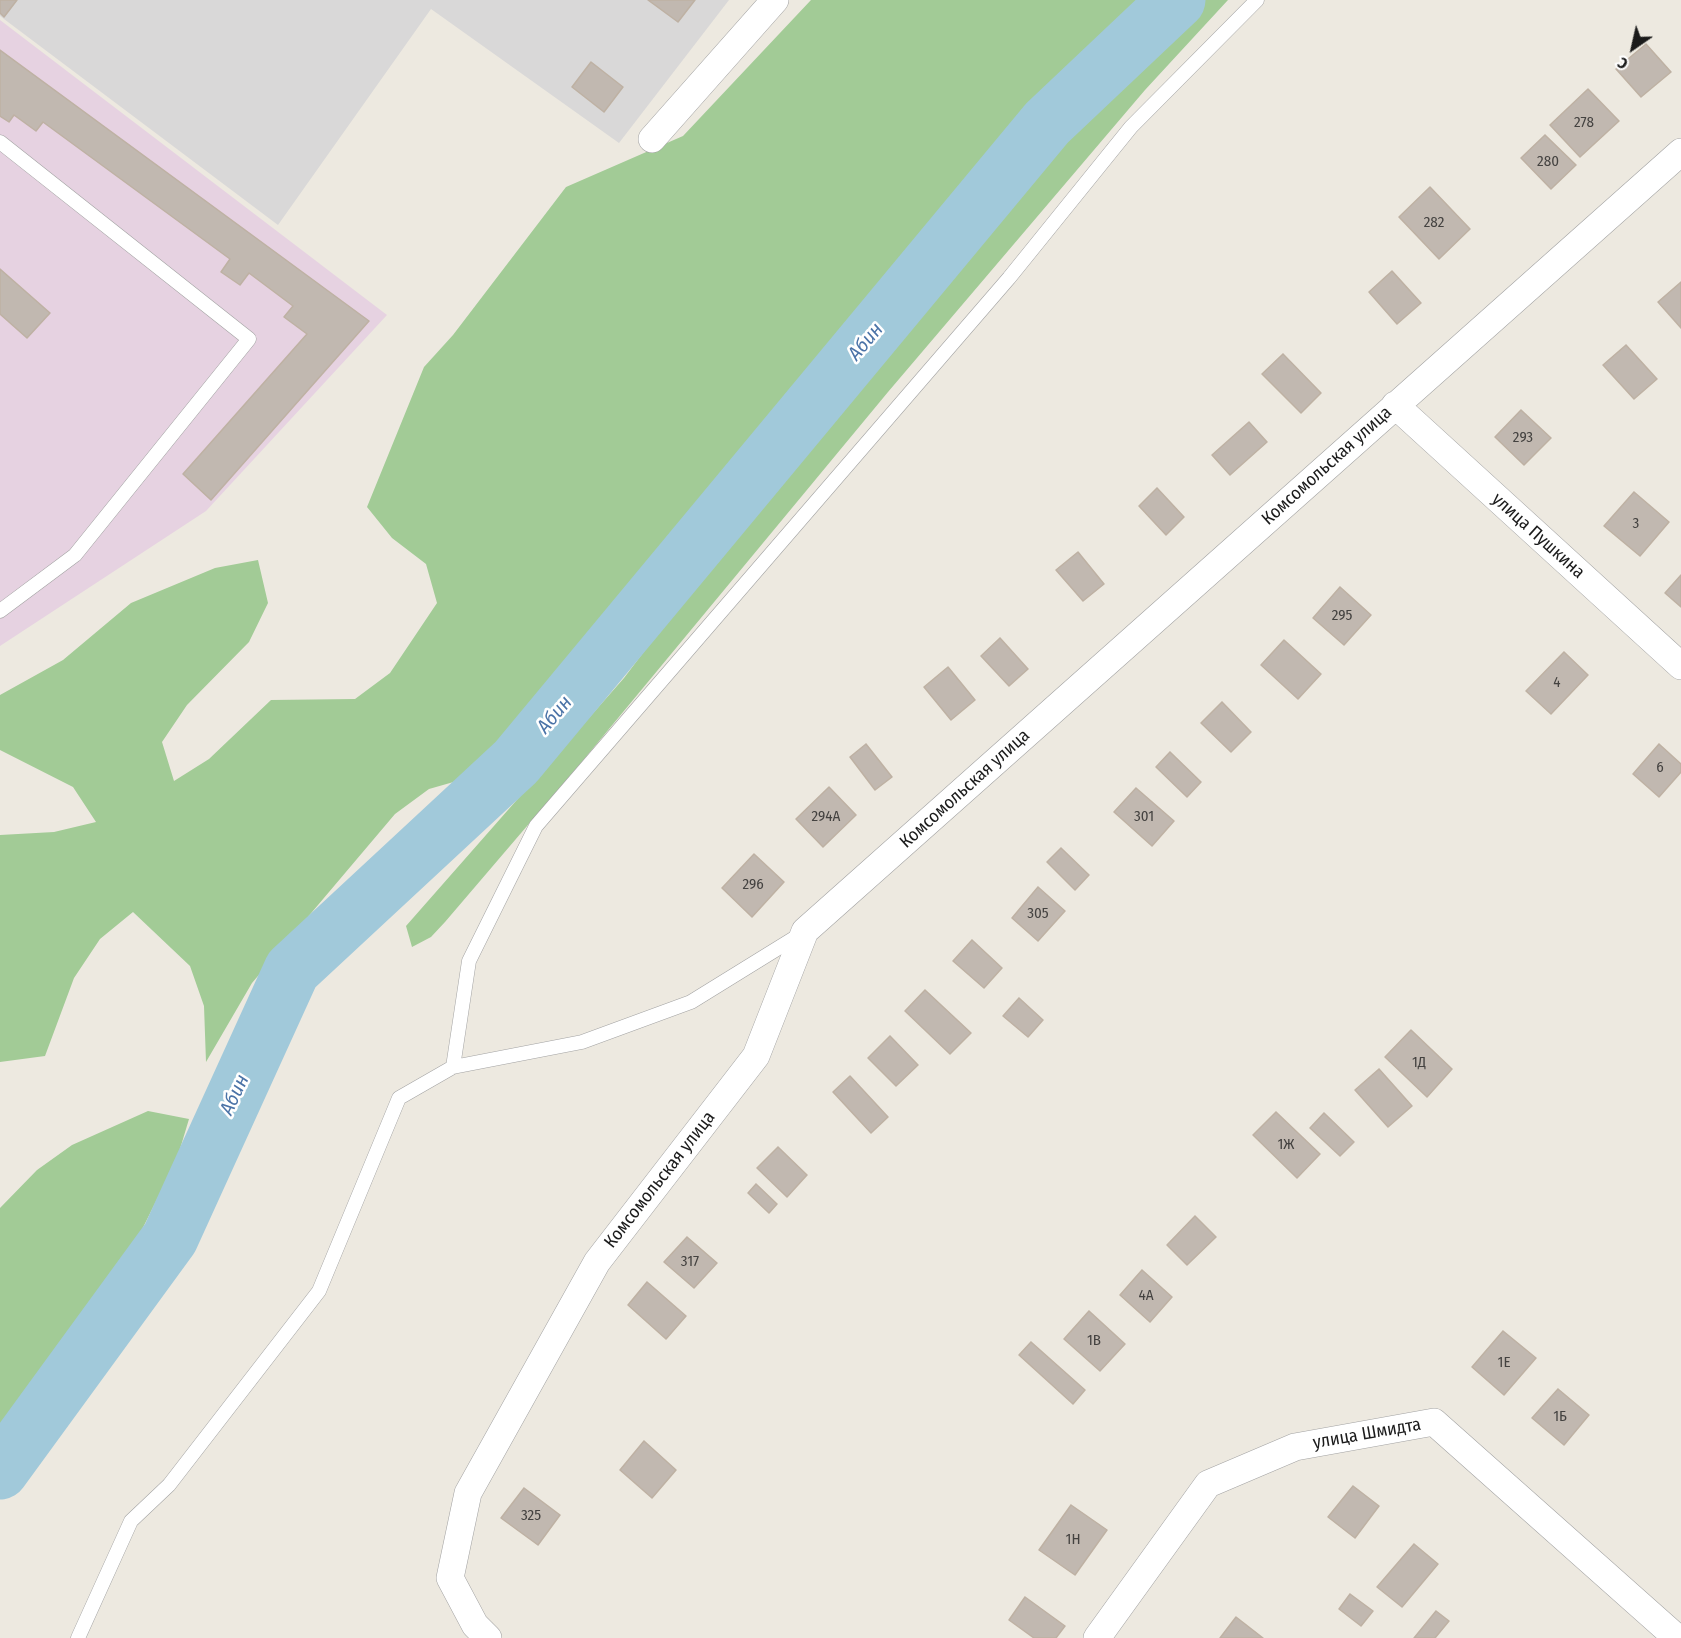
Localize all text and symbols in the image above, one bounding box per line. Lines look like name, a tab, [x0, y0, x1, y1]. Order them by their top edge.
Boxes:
north arrow	[1603, 18, 1663, 78]
text: С	[1614, 53, 1631, 74]
house number: 278	[1574, 114, 1594, 132]
house number: 280	[1537, 153, 1559, 171]
house number: 282	[1424, 214, 1444, 232]
water label: Абин	[843, 318, 889, 366]
street label: Комсомольская улица	[1258, 402, 1396, 530]
house number: 293	[1513, 429, 1533, 447]
street label: улица Пушкина	[1487, 489, 1589, 583]
house number: 3	[1633, 515, 1639, 533]
house number: 295	[1332, 607, 1352, 625]
house number: 4	[1553, 674, 1561, 692]
water label: Абин	[532, 691, 578, 739]
street label: Комсомольская улица	[896, 725, 1034, 853]
house number: 6	[1656, 759, 1664, 777]
house number: 294А	[812, 808, 840, 826]
house number: 301	[1134, 808, 1154, 826]
house number: 296	[742, 876, 764, 894]
house number: 305	[1027, 905, 1049, 923]
house number: 1Д	[1412, 1054, 1426, 1072]
water label: Абин	[215, 1071, 255, 1119]
street label: Комсомольская улица	[600, 1107, 720, 1253]
house number: 1Ж	[1278, 1136, 1294, 1154]
house number: 317	[681, 1253, 699, 1271]
house number: 4А	[1138, 1287, 1154, 1305]
house number: 1В	[1087, 1332, 1101, 1350]
house number: 1Е	[1498, 1354, 1510, 1372]
house number: 1Б	[1553, 1408, 1567, 1426]
street label: улица Шмидта	[1311, 1414, 1423, 1454]
house number: 325	[521, 1507, 541, 1525]
house number: 1Н	[1066, 1531, 1080, 1549]

